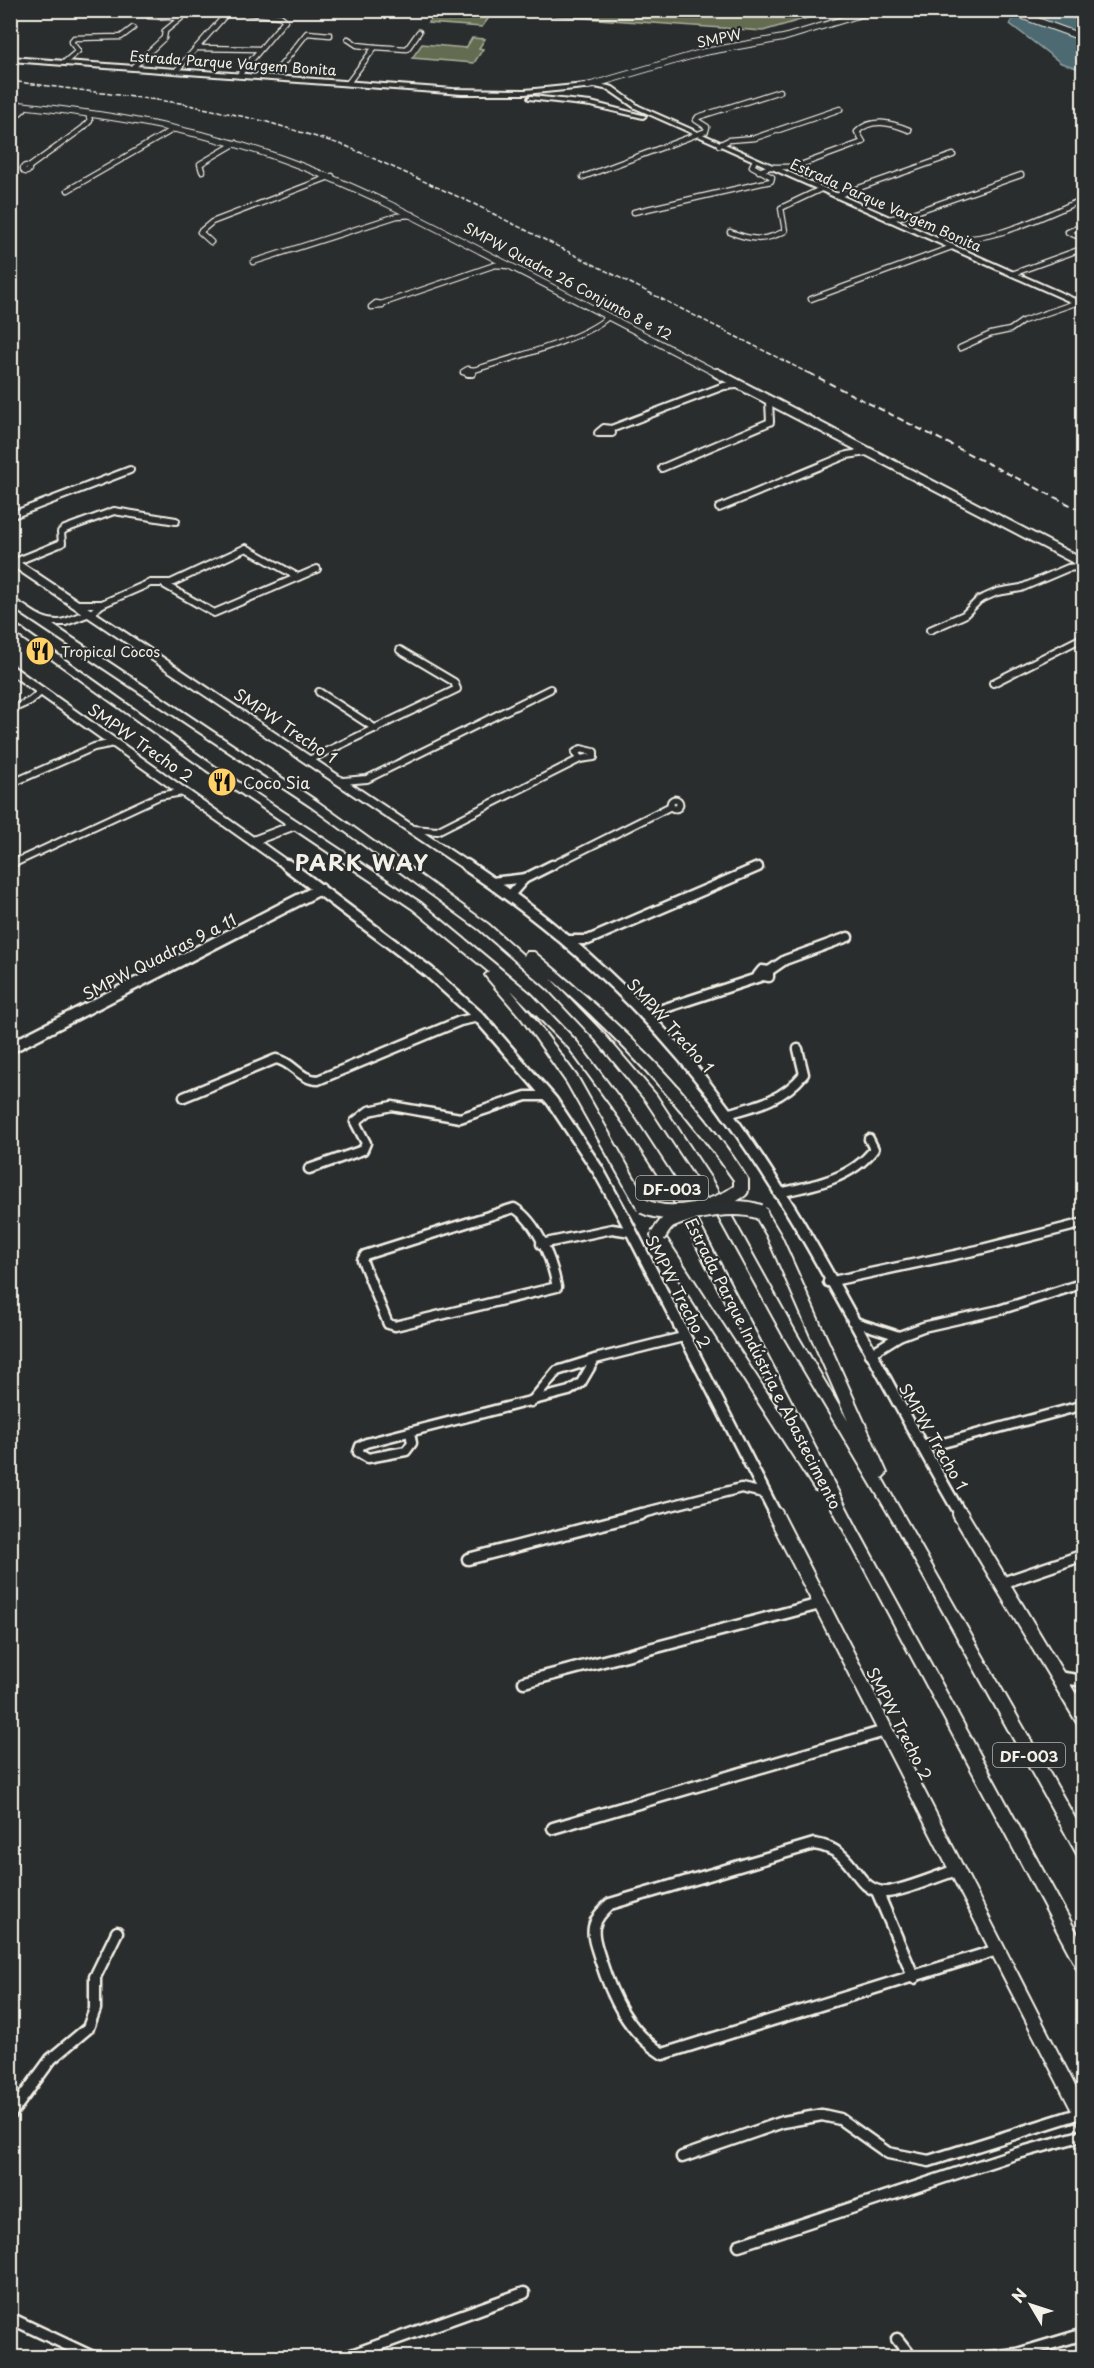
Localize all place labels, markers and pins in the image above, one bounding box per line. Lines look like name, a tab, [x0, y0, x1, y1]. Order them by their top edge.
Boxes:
restaurant icon: Tropical Cocos	[24, 635, 56, 667]
place label: Tropical Cocos	[61, 641, 160, 662]
restaurant icon: Coco Sia	[206, 766, 238, 798]
place label: Coco Sia	[243, 770, 310, 794]

